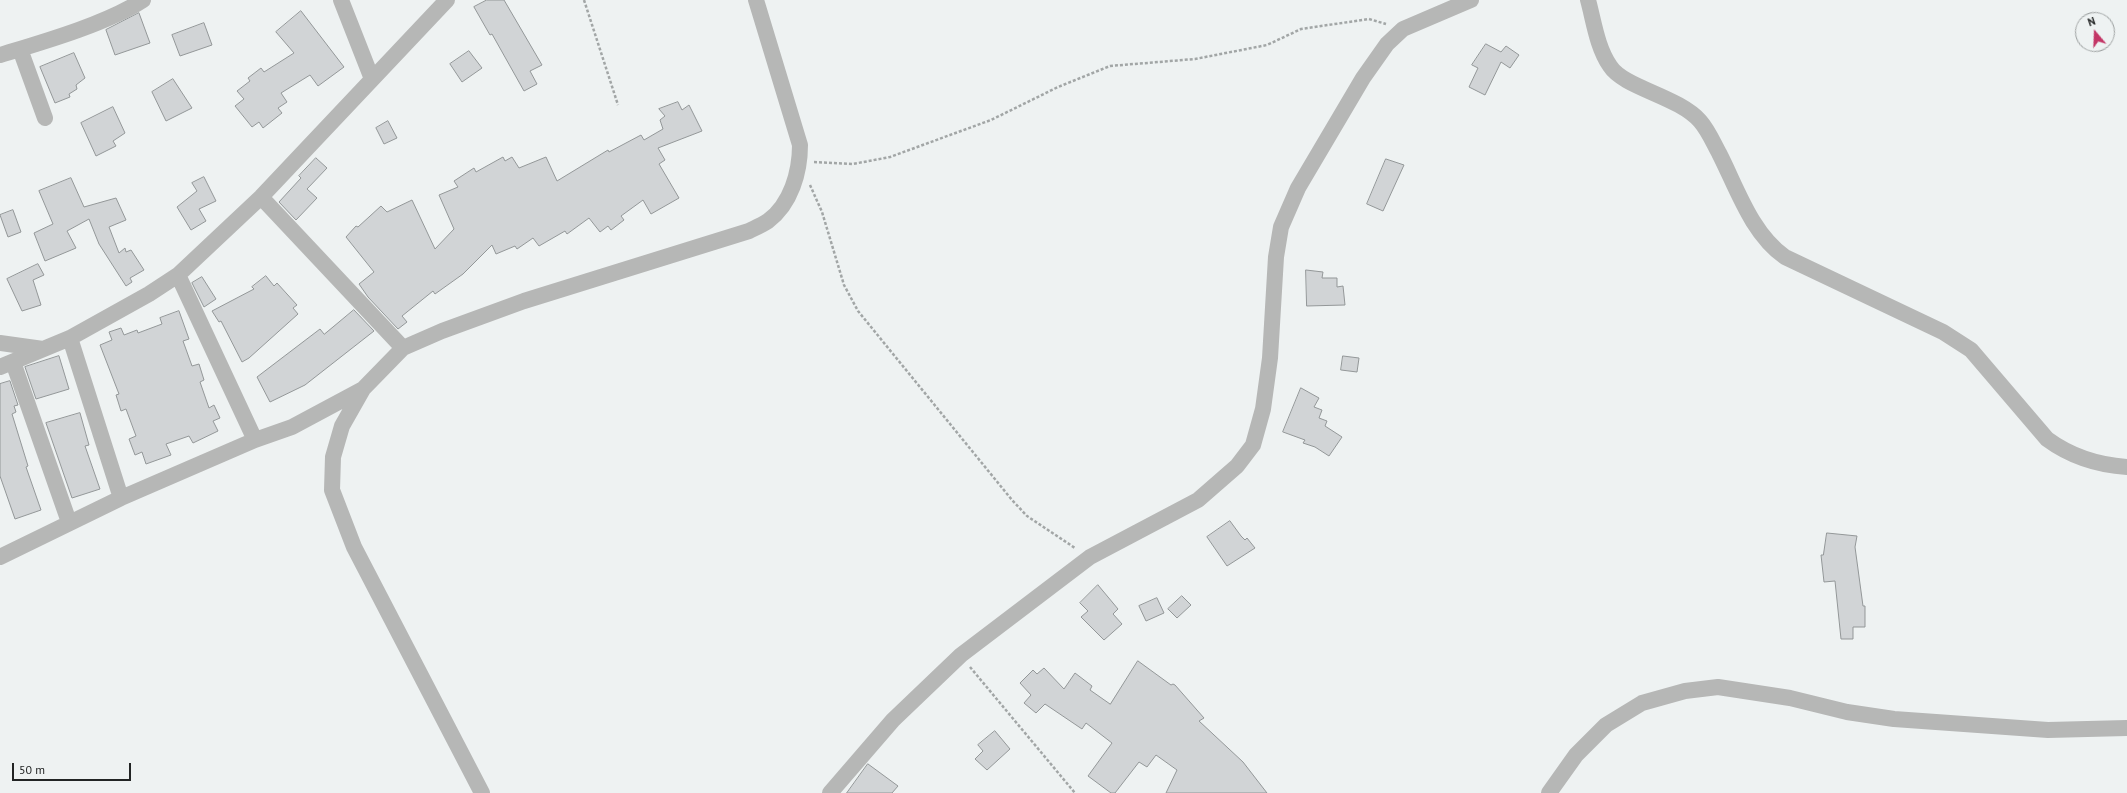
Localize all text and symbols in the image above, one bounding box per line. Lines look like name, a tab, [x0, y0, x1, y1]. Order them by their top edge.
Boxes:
north arrow	[2075, 12, 2115, 52]
text: N	[2086, 14, 2097, 29]
scale bar	[14, 755, 133, 781]
text: 50 m	[19, 762, 45, 777]

